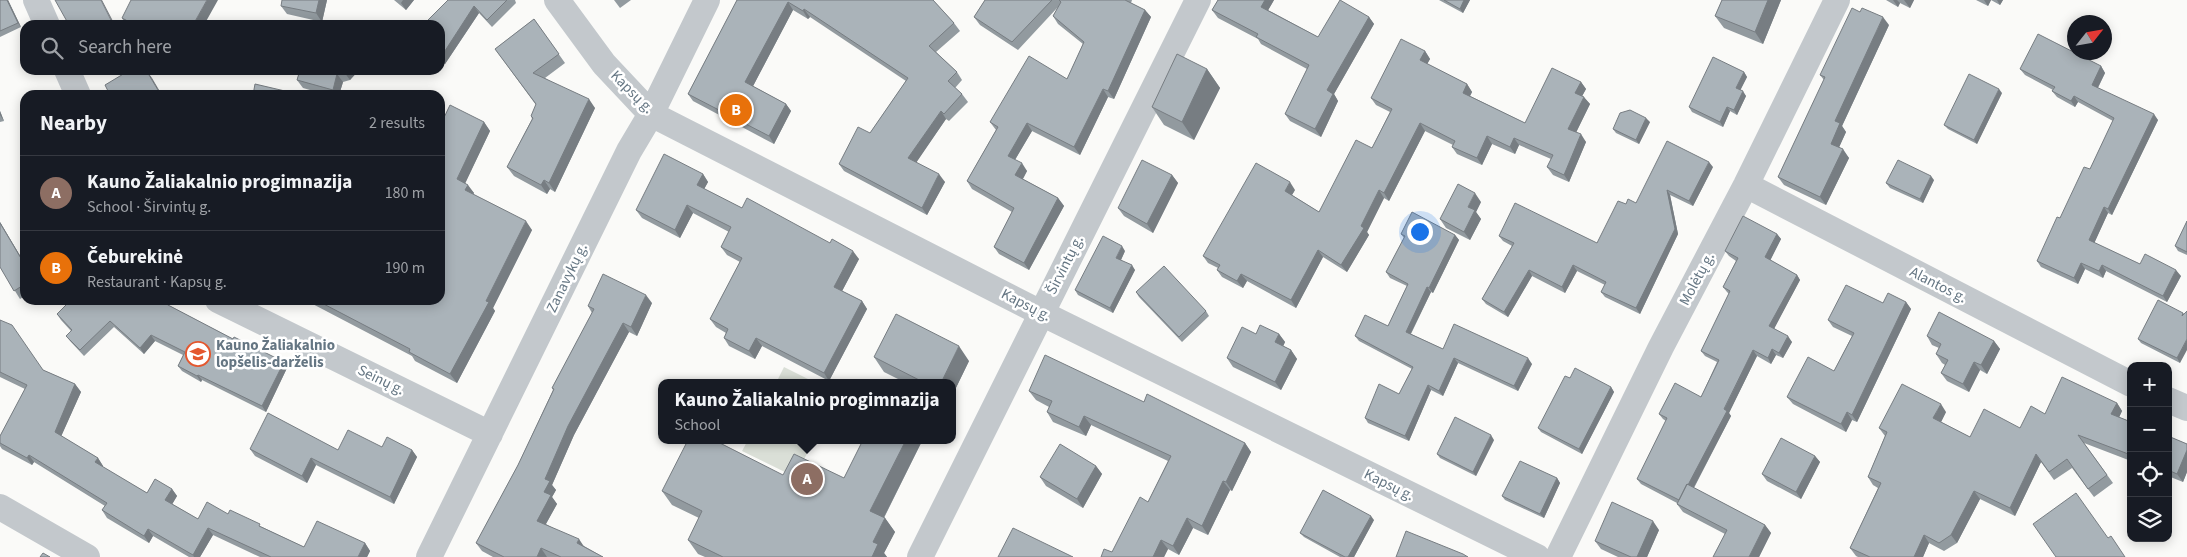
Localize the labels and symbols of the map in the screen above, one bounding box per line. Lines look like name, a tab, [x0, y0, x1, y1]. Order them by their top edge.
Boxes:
north arrow	[2067, 15, 2112, 60]
street label: Kapsų g.	[606, 66, 658, 118]
pin: B	[720, 91, 752, 129]
your location	[1407, 219, 1433, 245]
street label: Širvintų g.	[1041, 232, 1089, 298]
street label: Zanavykų g.	[541, 240, 593, 316]
street label: Molėtų g.	[1674, 249, 1720, 309]
street label: Alantos g.	[1906, 262, 1970, 308]
street label: Kapsų g.	[997, 284, 1055, 326]
place label: Kauno Žaliakalnio lopšelis-darželis	[216, 335, 335, 373]
school or university icon: Kauno Žaliakalnio lopšelis-darželis	[185, 341, 211, 367]
street label: Seinų g.	[354, 360, 408, 400]
pin: A	[791, 460, 823, 498]
street label: Kapsų g.	[1360, 464, 1418, 506]

